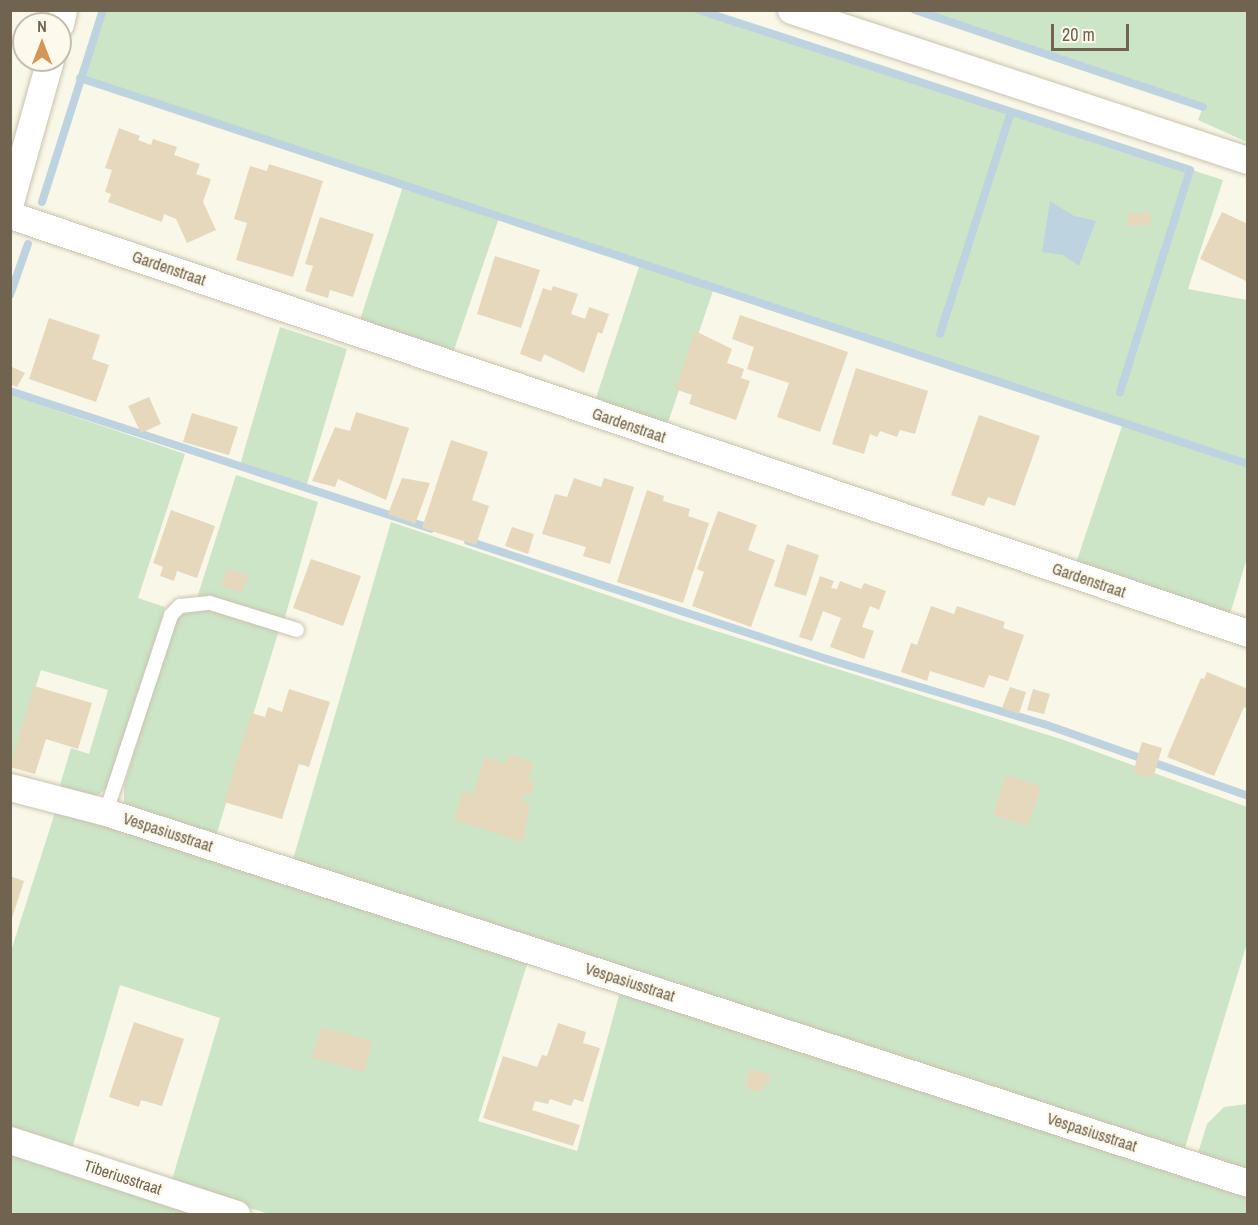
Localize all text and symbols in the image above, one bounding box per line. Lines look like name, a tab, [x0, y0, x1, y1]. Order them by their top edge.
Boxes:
north arrow	[12, 12, 72, 72]
scale bar	[1054, 12, 1132, 50]
text: N	[37, 15, 47, 37]
text: 20 m	[1062, 22, 1095, 47]
street label: Gardenstraat	[130, 246, 208, 290]
street label: Gardenstraat	[590, 403, 668, 447]
street label: Gardenstraat	[1050, 558, 1128, 602]
street label: Vespasiusstraat	[121, 808, 215, 856]
street label: Vespasiusstraat	[583, 958, 677, 1006]
street label: Vespasiusstraat	[1045, 1108, 1139, 1156]
street label: Tiberiusstraat	[82, 1155, 164, 1199]

